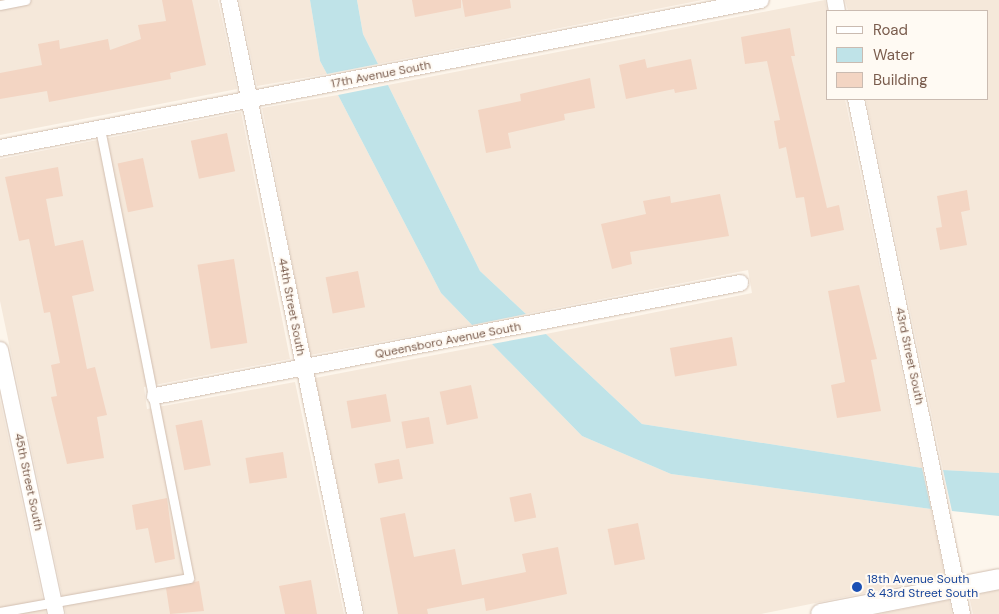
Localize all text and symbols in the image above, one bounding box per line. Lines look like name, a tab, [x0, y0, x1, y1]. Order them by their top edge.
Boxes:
legend	[826, 10, 989, 100]
text: Road	[873, 20, 908, 40]
text: Water	[873, 45, 914, 65]
street label: 17th Avenue South	[330, 58, 432, 92]
text: Building	[873, 70, 928, 90]
street label: 44th Street South	[274, 257, 308, 357]
street label: 43rd Street South	[892, 306, 926, 406]
street label: Queensboro Avenue South	[374, 320, 522, 362]
street label: 45th Street South	[11, 432, 45, 532]
place label: 18th Avenue South & 43rd Street South	[867, 573, 978, 601]
marker: 18th Avenue South & 43rd Street South	[851, 581, 863, 593]

